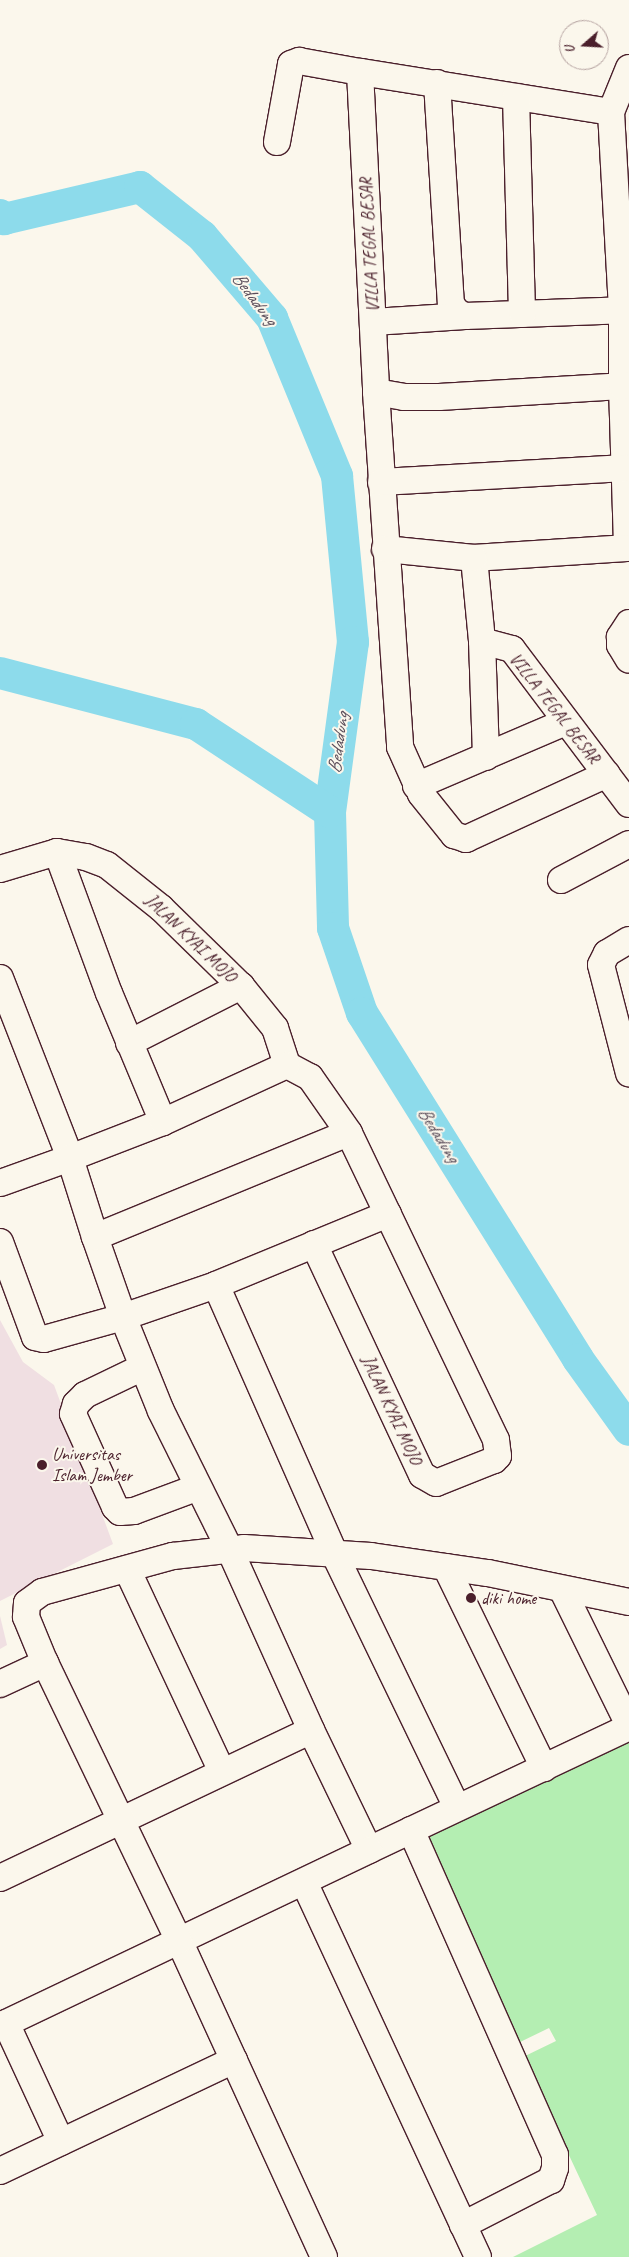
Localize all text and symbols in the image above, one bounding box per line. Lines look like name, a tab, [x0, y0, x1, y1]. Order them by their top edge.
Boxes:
north arrow	[559, 20, 609, 70]
text: U	[561, 44, 579, 56]
street label: VILLA TEGAL BESAR	[355, 177, 383, 313]
water label: Bedadung	[227, 268, 281, 330]
street label: VILLA TEGAL BESAR	[505, 648, 605, 768]
water label: Bedadung	[323, 711, 355, 775]
street label: JALAN KYAI MOJO	[141, 889, 241, 987]
water label: Bedadung	[412, 1103, 464, 1167]
street label: JALAN KYAI MOJO	[357, 1352, 427, 1468]
place label: Universitas Islam Jember	[52, 1444, 132, 1486]
marker: Universitas Islam Jember	[36, 1459, 48, 1471]
place label: diki home	[481, 1587, 537, 1609]
marker: diki home	[465, 1592, 477, 1604]

